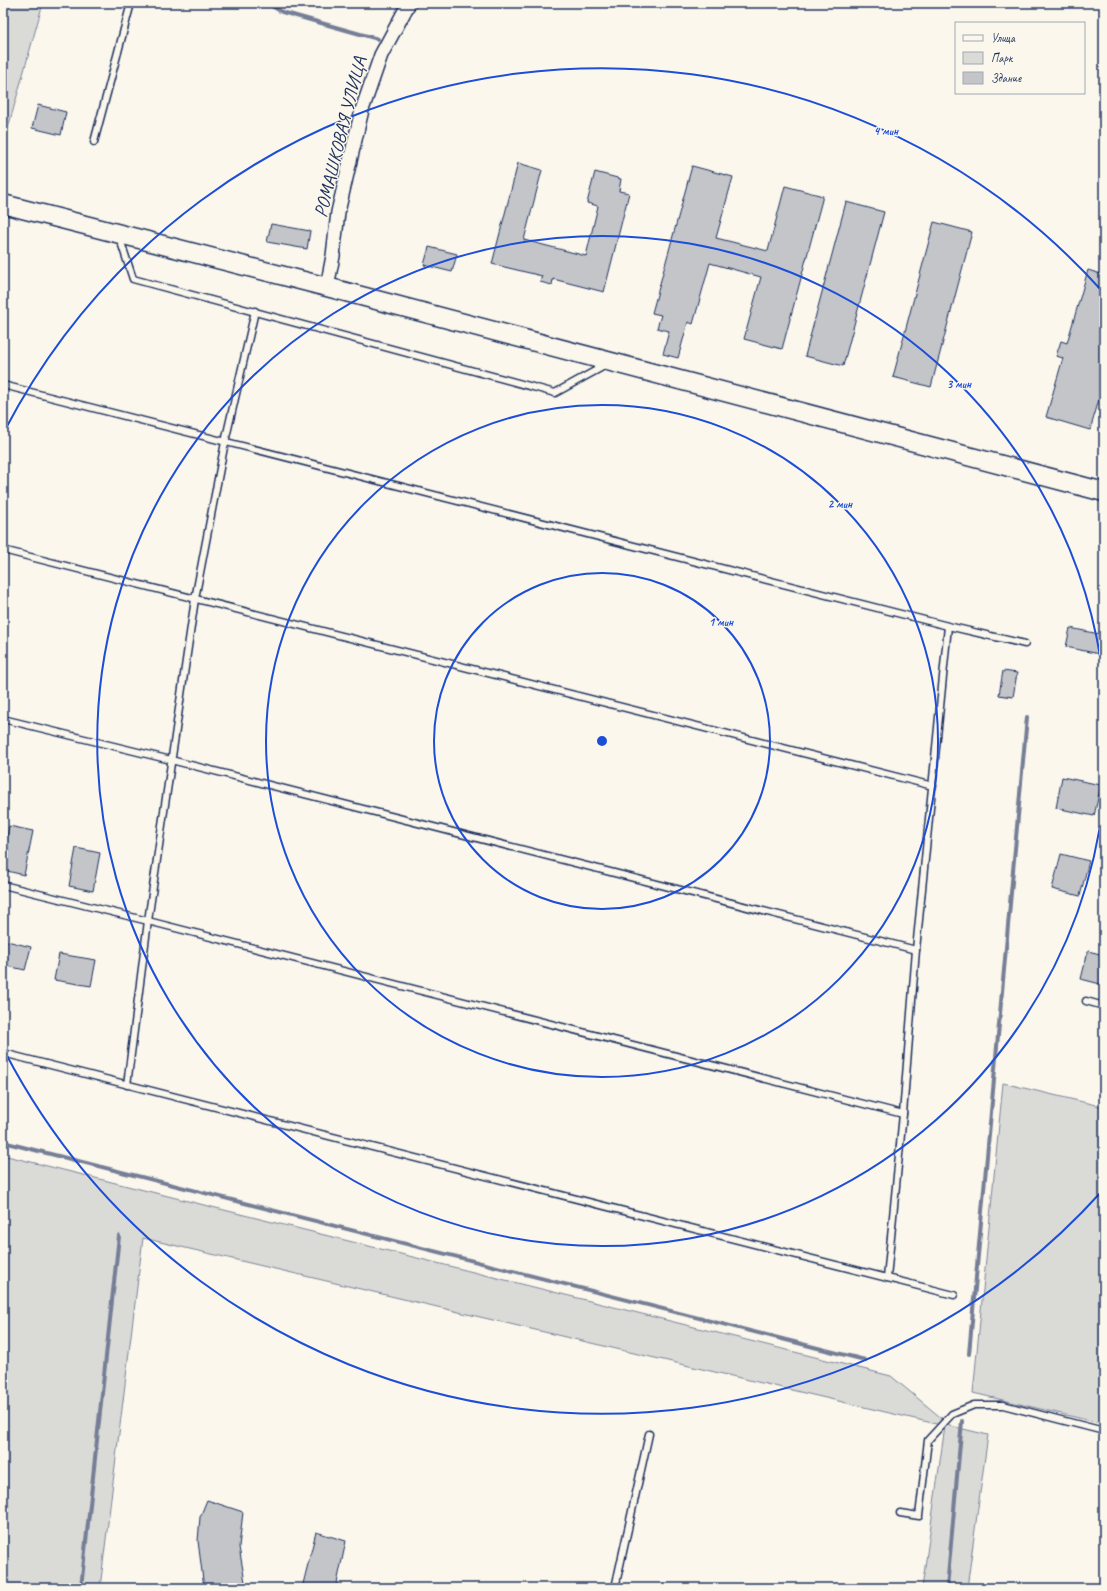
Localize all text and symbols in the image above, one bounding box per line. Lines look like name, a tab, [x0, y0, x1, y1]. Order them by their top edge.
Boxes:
legend	[955, 22, 1085, 94]
text: Улица	[991, 30, 1016, 46]
text: Парк	[991, 50, 1014, 66]
street label: РОМАШКОВАЯ УЛИЦА	[308, 54, 372, 220]
text: Здание	[991, 70, 1022, 86]
text: 4 мин	[874, 123, 899, 139]
text: 3 мин	[947, 376, 972, 392]
text: 2 мин	[828, 496, 853, 512]
text: 1 мин	[709, 614, 734, 630]
centre of rings	[595, 734, 609, 748]

